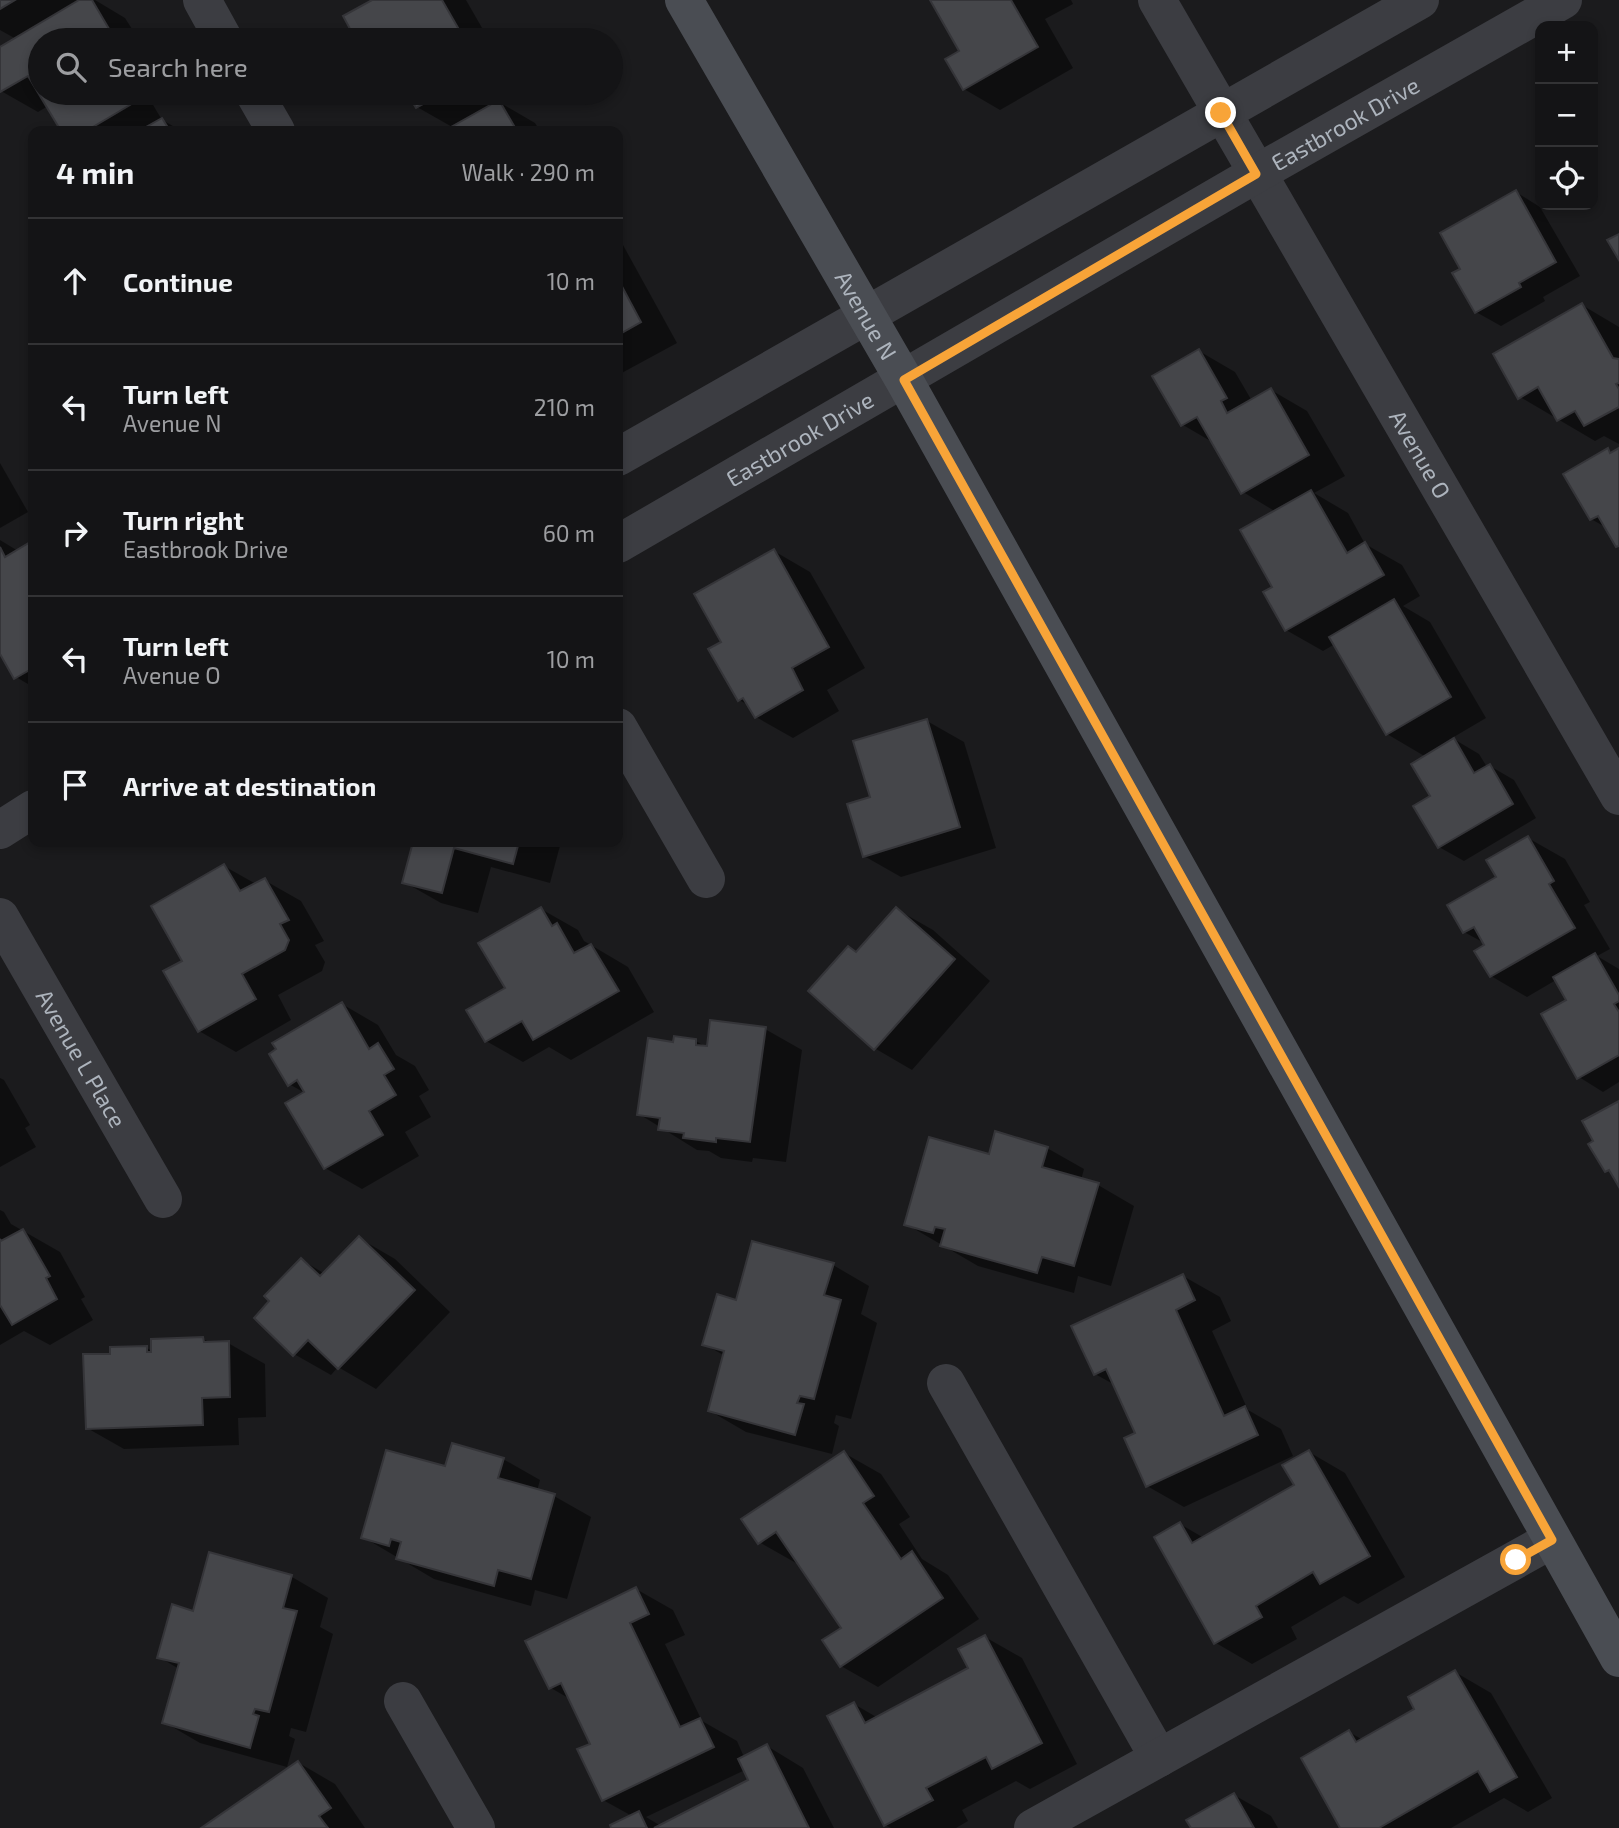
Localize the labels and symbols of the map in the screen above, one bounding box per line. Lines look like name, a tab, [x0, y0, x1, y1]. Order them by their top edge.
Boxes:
street label: Eastbrook Drive	[1266, 70, 1424, 176]
route end	[1205, 97, 1236, 128]
street label: Avenue N	[830, 265, 903, 365]
street label: Eastbrook Drive	[721, 385, 878, 492]
street label: Avenue O	[1384, 405, 1457, 503]
street label: Avenue L Place	[31, 984, 133, 1132]
route start	[1500, 1544, 1531, 1575]

